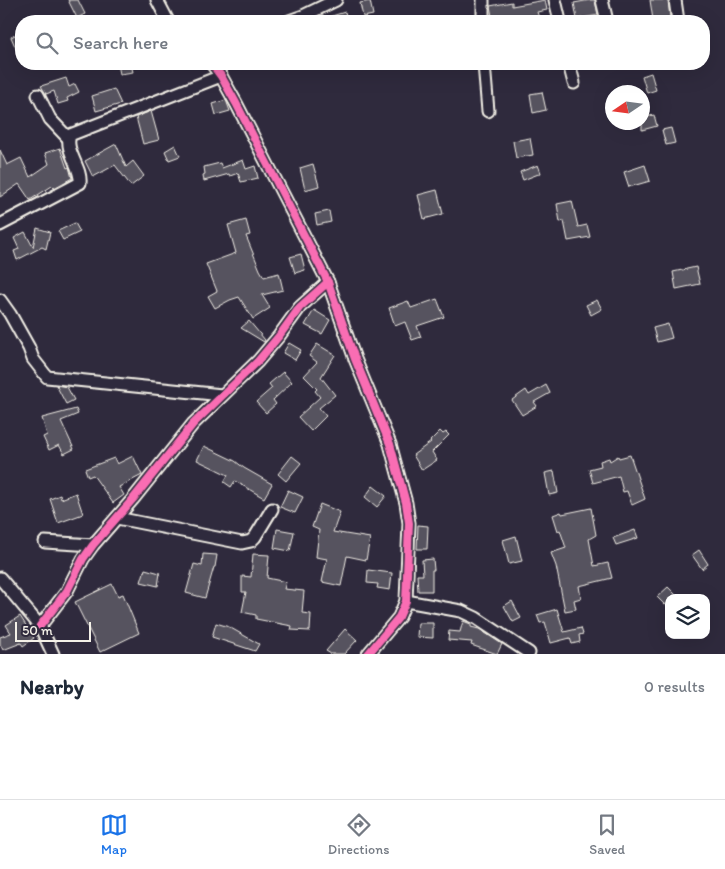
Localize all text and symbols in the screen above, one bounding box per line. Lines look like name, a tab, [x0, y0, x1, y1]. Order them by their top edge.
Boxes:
search box	[15, 15, 710, 70]
icon: search	[33, 29, 61, 57]
text: Search here	[73, 31, 168, 54]
north arrow	[605, 85, 650, 130]
map controls	[665, 594, 710, 639]
button: layers	[665, 594, 710, 639]
scale bar	[15, 619, 91, 642]
text: 50 m	[22, 622, 53, 639]
text: Nearby	[20, 674, 84, 699]
text: 0 results	[644, 677, 705, 696]
tab: Map	[100, 811, 128, 858]
tab: Directions	[328, 811, 389, 858]
tab: Saved	[589, 811, 625, 858]

